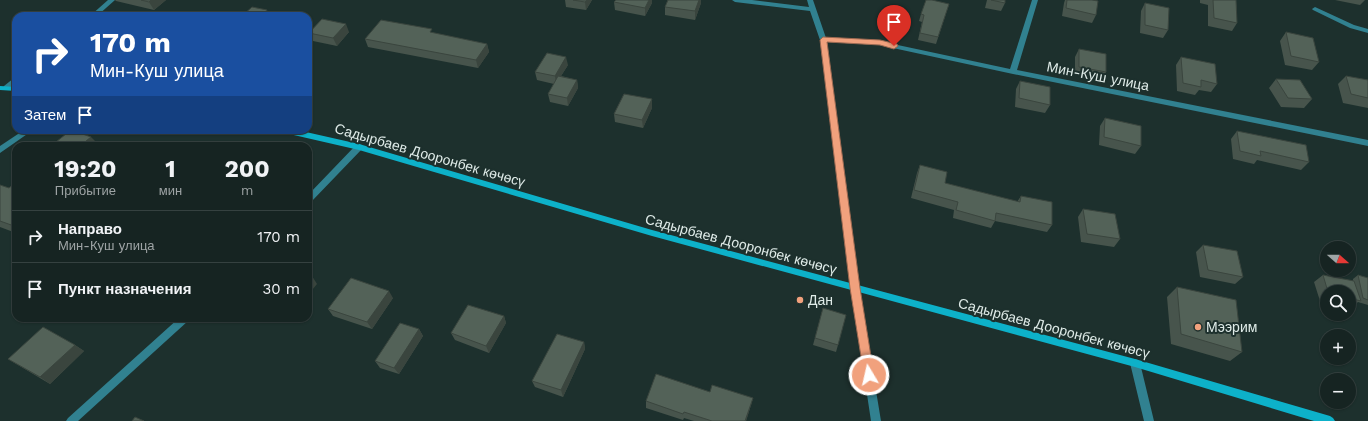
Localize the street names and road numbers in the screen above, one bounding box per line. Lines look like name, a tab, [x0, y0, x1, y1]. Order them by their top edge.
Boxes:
street label: Мин-Куш улица	[1045, 58, 1151, 94]
street label: Садырбаев Дооронбек көчөсү	[333, 120, 527, 190]
street label: Садырбаев Дооронбек көчөсү	[643, 211, 839, 277]
street label: Садырбаев Дооронбек көчөсү	[956, 295, 1152, 361]

